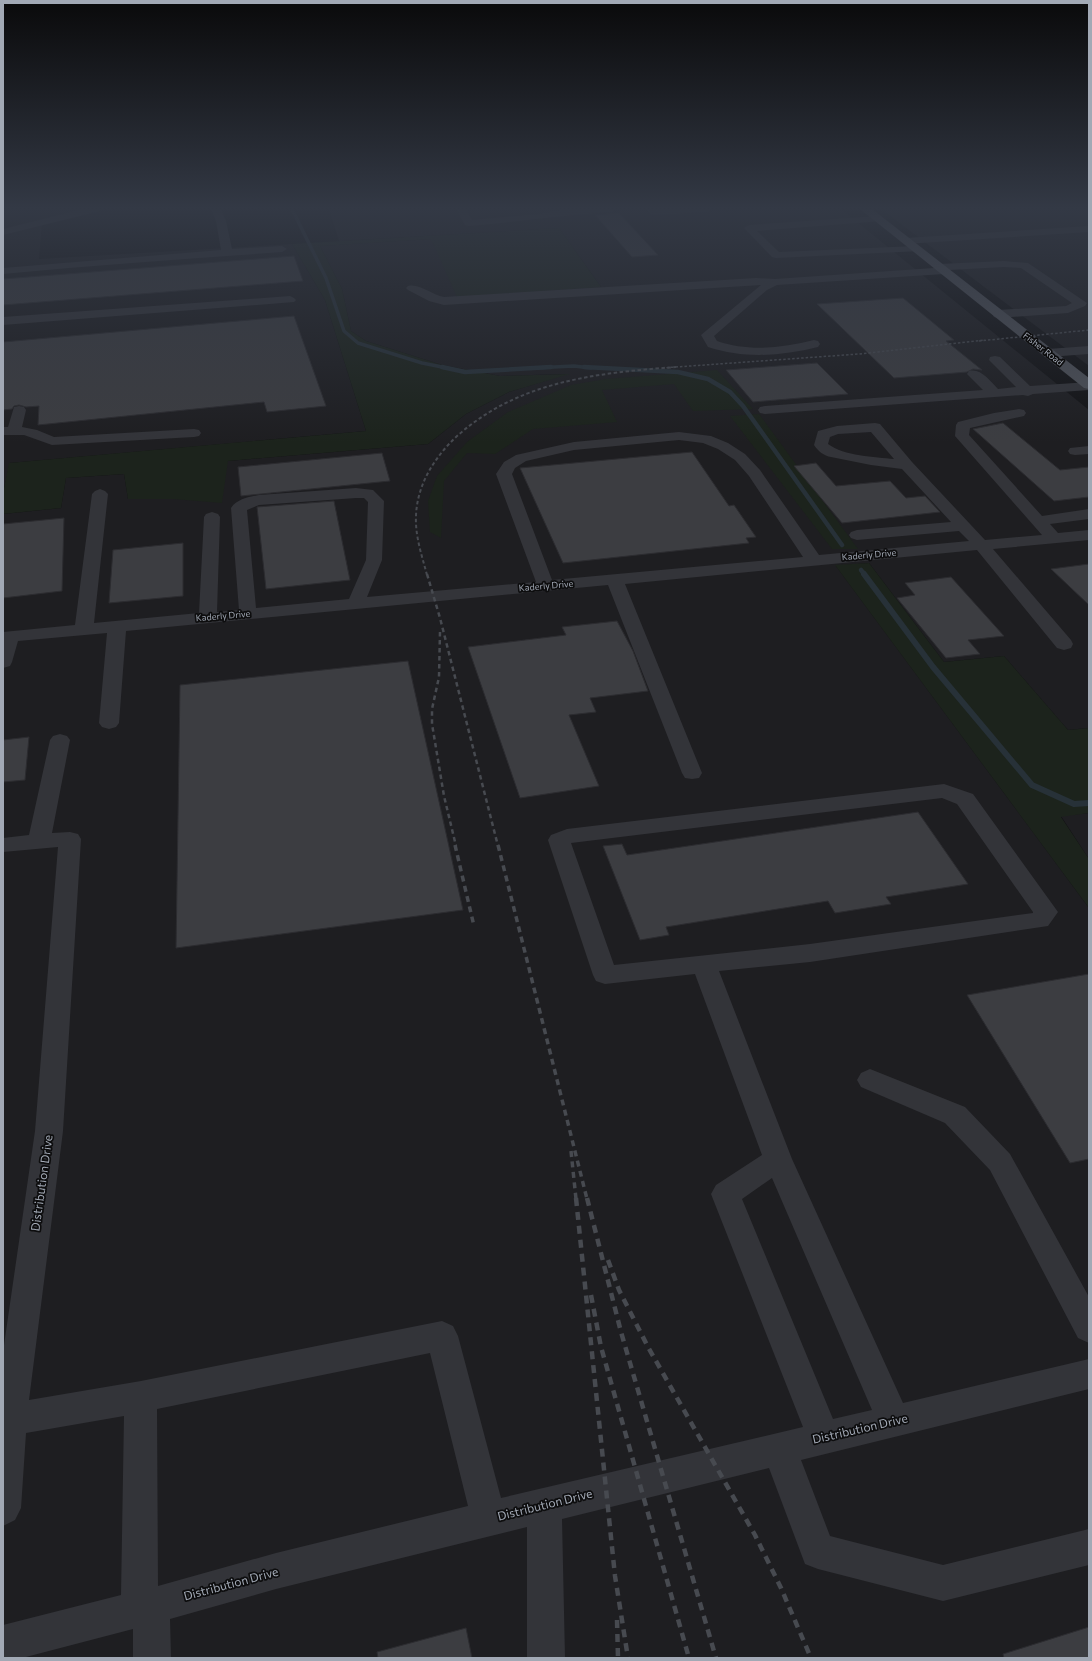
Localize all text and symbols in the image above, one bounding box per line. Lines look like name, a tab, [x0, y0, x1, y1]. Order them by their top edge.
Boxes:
street label: Fisher Road	[1021, 330, 1066, 368]
street label: Kaderly Drive	[841, 547, 897, 562]
street label: Kaderly Drive	[518, 578, 574, 593]
street label: Kaderly Drive	[195, 608, 251, 623]
street label: Distribution Drive	[27, 1134, 55, 1232]
street label: Distribution Drive	[811, 1410, 909, 1446]
street label: Distribution Drive	[496, 1485, 594, 1523]
street label: Distribution Drive	[182, 1564, 280, 1602]

